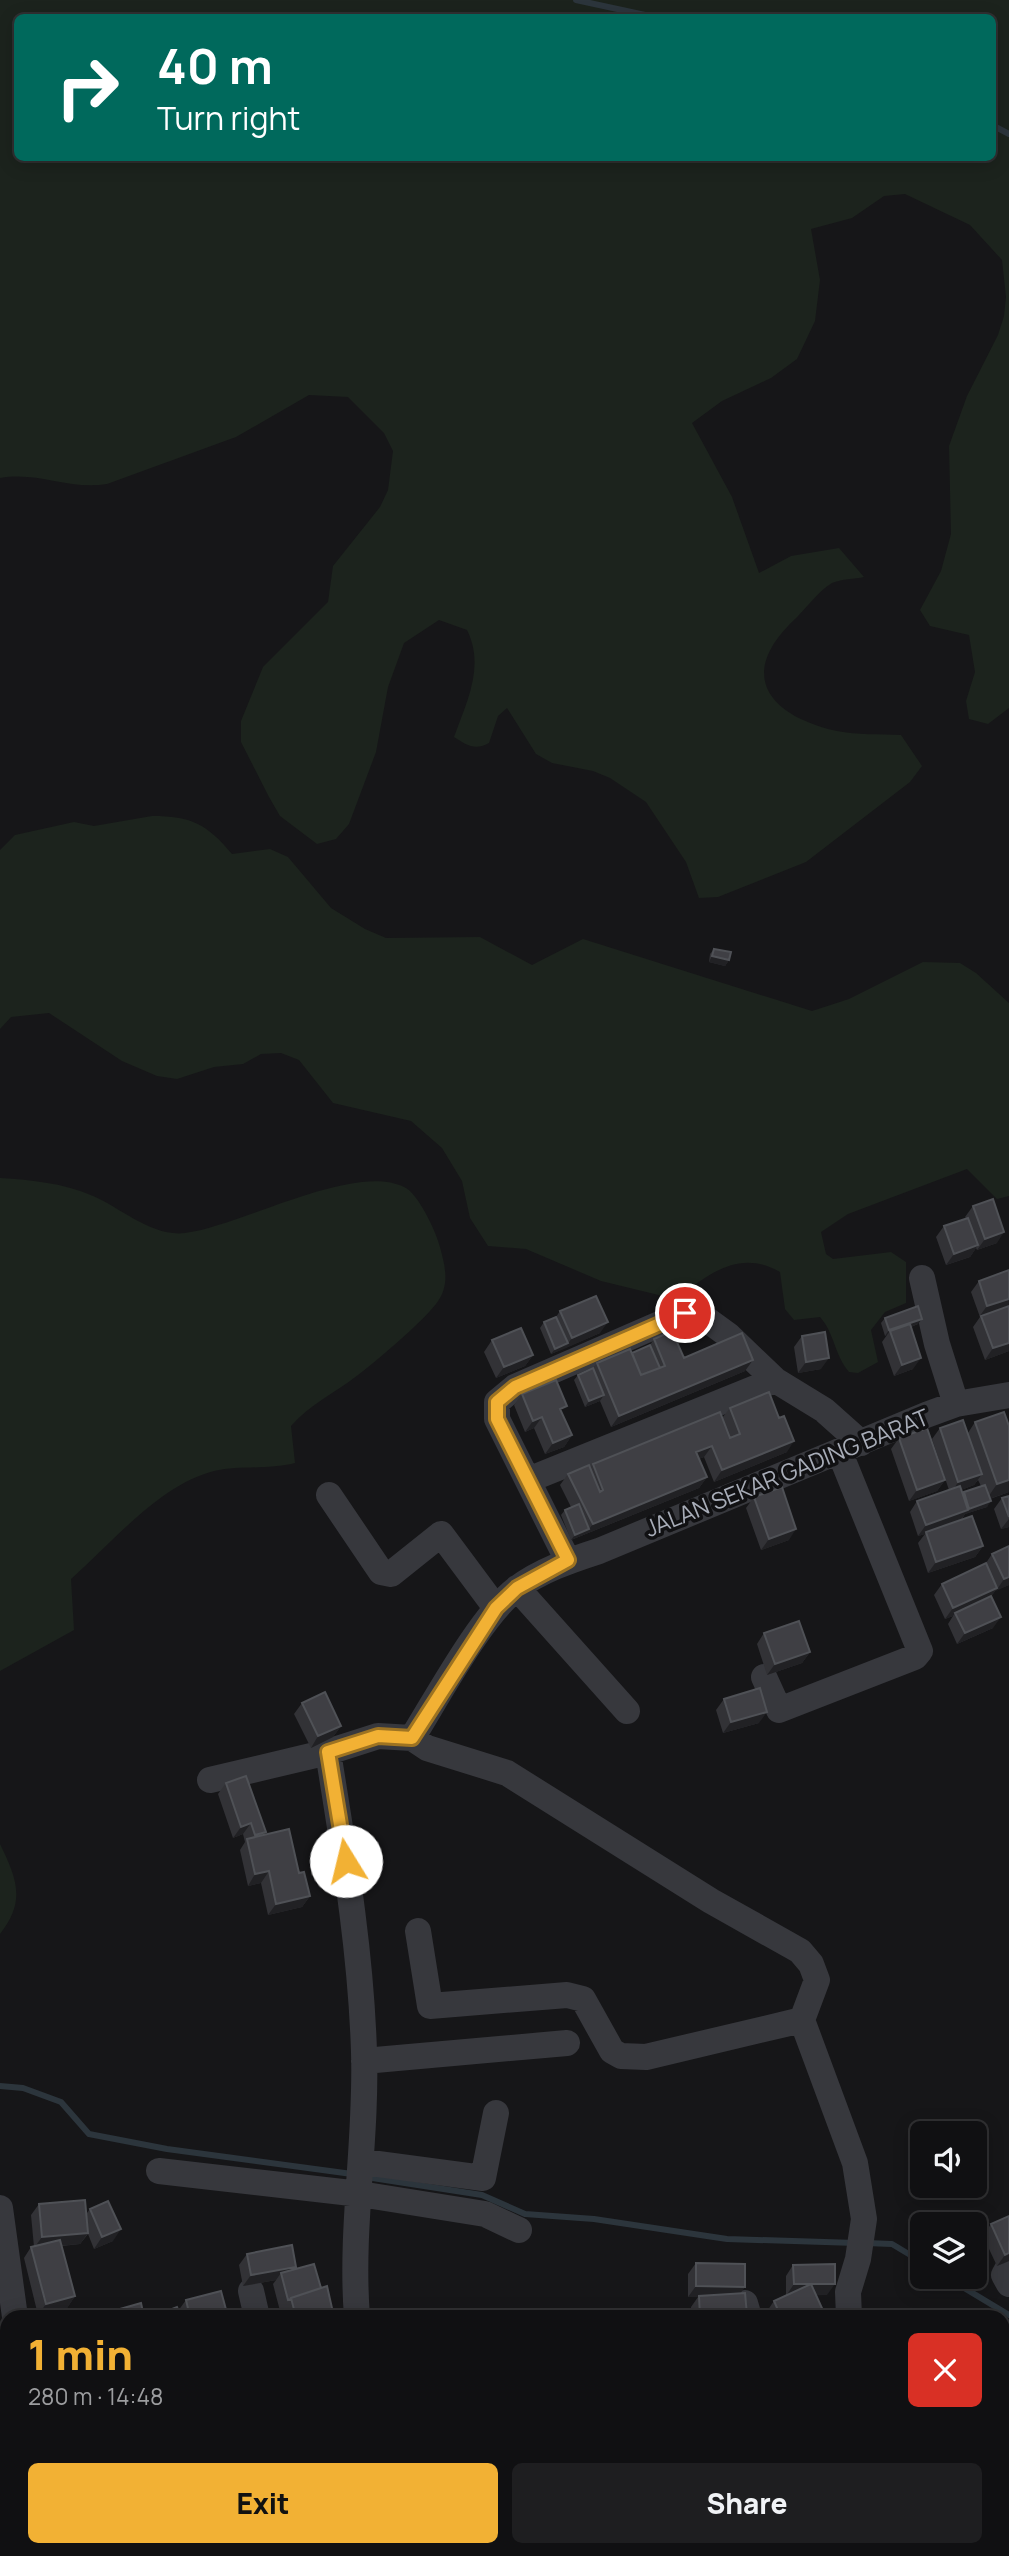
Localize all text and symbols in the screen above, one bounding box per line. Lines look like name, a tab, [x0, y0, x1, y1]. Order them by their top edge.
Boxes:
text: 40 m	[157, 32, 273, 99]
icon: right	[42, 42, 133, 133]
text: Turn right	[157, 96, 300, 140]
pin	[655, 1283, 715, 1343]
icon: arrive	[666, 1294, 704, 1332]
street label: JALAN SEKAR GADING BARAT	[640, 1400, 934, 1544]
position arrow	[309, 1824, 383, 1898]
map controls	[910, 2121, 987, 2289]
button: sound	[910, 2121, 987, 2198]
button: layers	[910, 2212, 987, 2289]
text: 1 min	[28, 2325, 133, 2383]
button: close	[908, 2333, 982, 2407]
text: 280 m · 14:48	[28, 2380, 163, 2412]
button: Exit	[28, 2463, 498, 2543]
button: Share	[512, 2463, 982, 2543]

